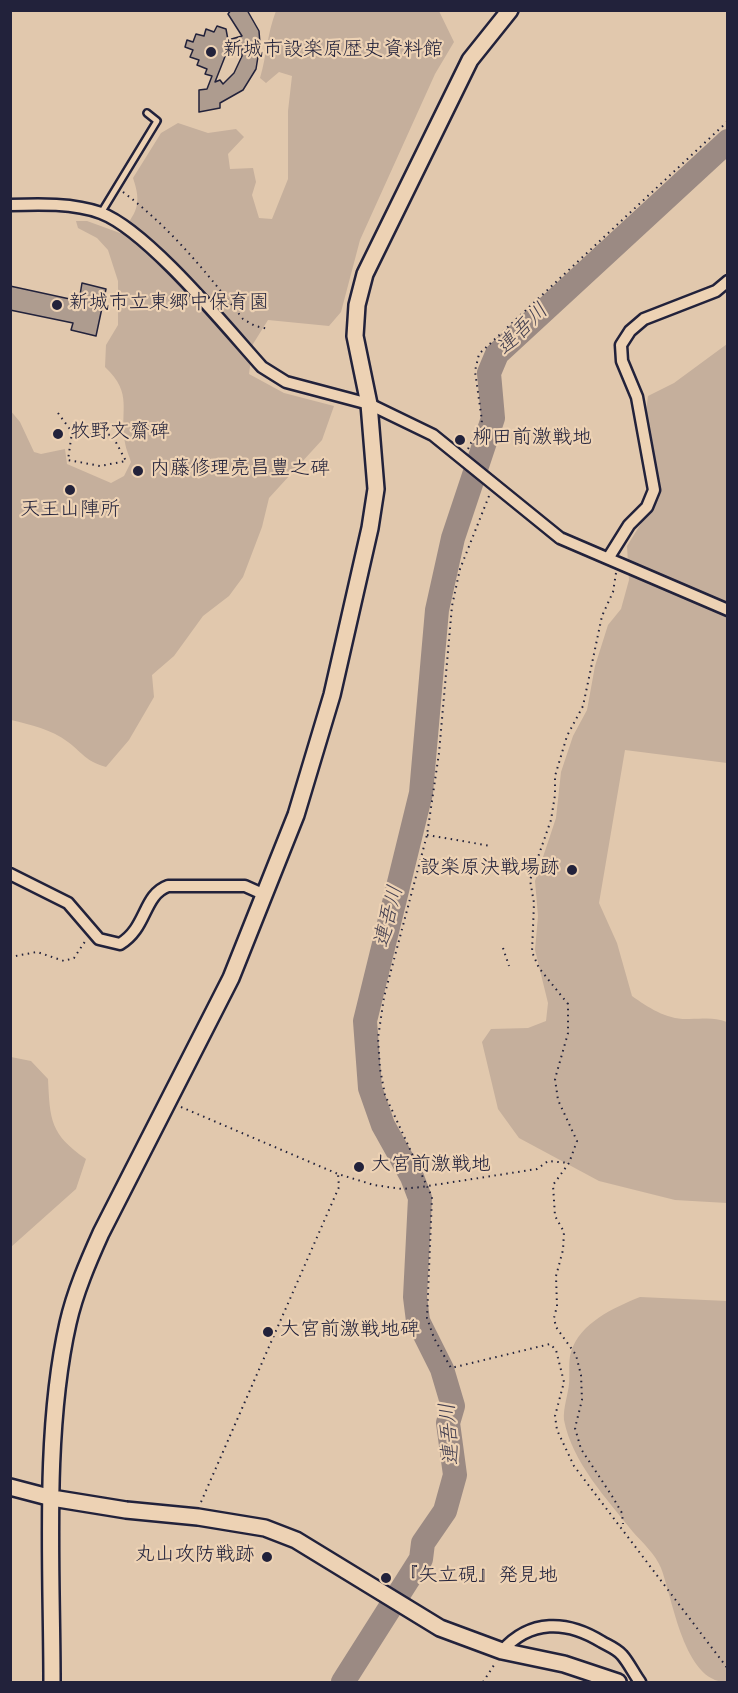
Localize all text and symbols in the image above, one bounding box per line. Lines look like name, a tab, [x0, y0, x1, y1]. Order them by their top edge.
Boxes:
place label: 新城市設楽原歴史資料館	[223, 40, 443, 64]
marker: 新城市設楽原歴史資料館	[204, 45, 218, 59]
place label: 新城市立東郷中保育園	[69, 293, 269, 317]
marker: 新城市立東郷中保育園	[50, 298, 64, 312]
water label: 連吾川	[493, 300, 555, 362]
place label: 牧野文齋碑	[70, 422, 170, 446]
marker: 牧野文齋碑	[51, 427, 65, 441]
place label: 柳田前激戦地	[472, 428, 592, 452]
marker: 柳田前激戦地	[453, 433, 467, 447]
place label: 内藤修理亮昌豊之碑	[150, 459, 330, 483]
marker: 内藤修理亮昌豊之碑	[131, 464, 145, 478]
marker: 天王山陣所	[63, 483, 77, 497]
place label: 天王山陣所	[20, 500, 120, 524]
place label: 設楽原決戦場跡	[420, 858, 560, 882]
marker: 設楽原決戦場跡	[565, 863, 579, 877]
water label: 連吾川	[371, 883, 411, 951]
place label: 大宮前激戦地	[371, 1155, 491, 1179]
marker: 大宮前激戦地	[352, 1160, 366, 1174]
place label: 大宮前激戦地碑	[280, 1320, 420, 1344]
marker: 大宮前激戦地碑	[261, 1325, 275, 1339]
water label: 連吾川	[437, 1402, 467, 1466]
place label: 丸山攻防戦跡	[135, 1545, 255, 1569]
marker: 丸山攻防戦跡	[260, 1550, 274, 1564]
place label: 『矢立硯』発見地	[398, 1566, 558, 1590]
marker: 『矢立硯』発見地	[379, 1571, 393, 1585]

